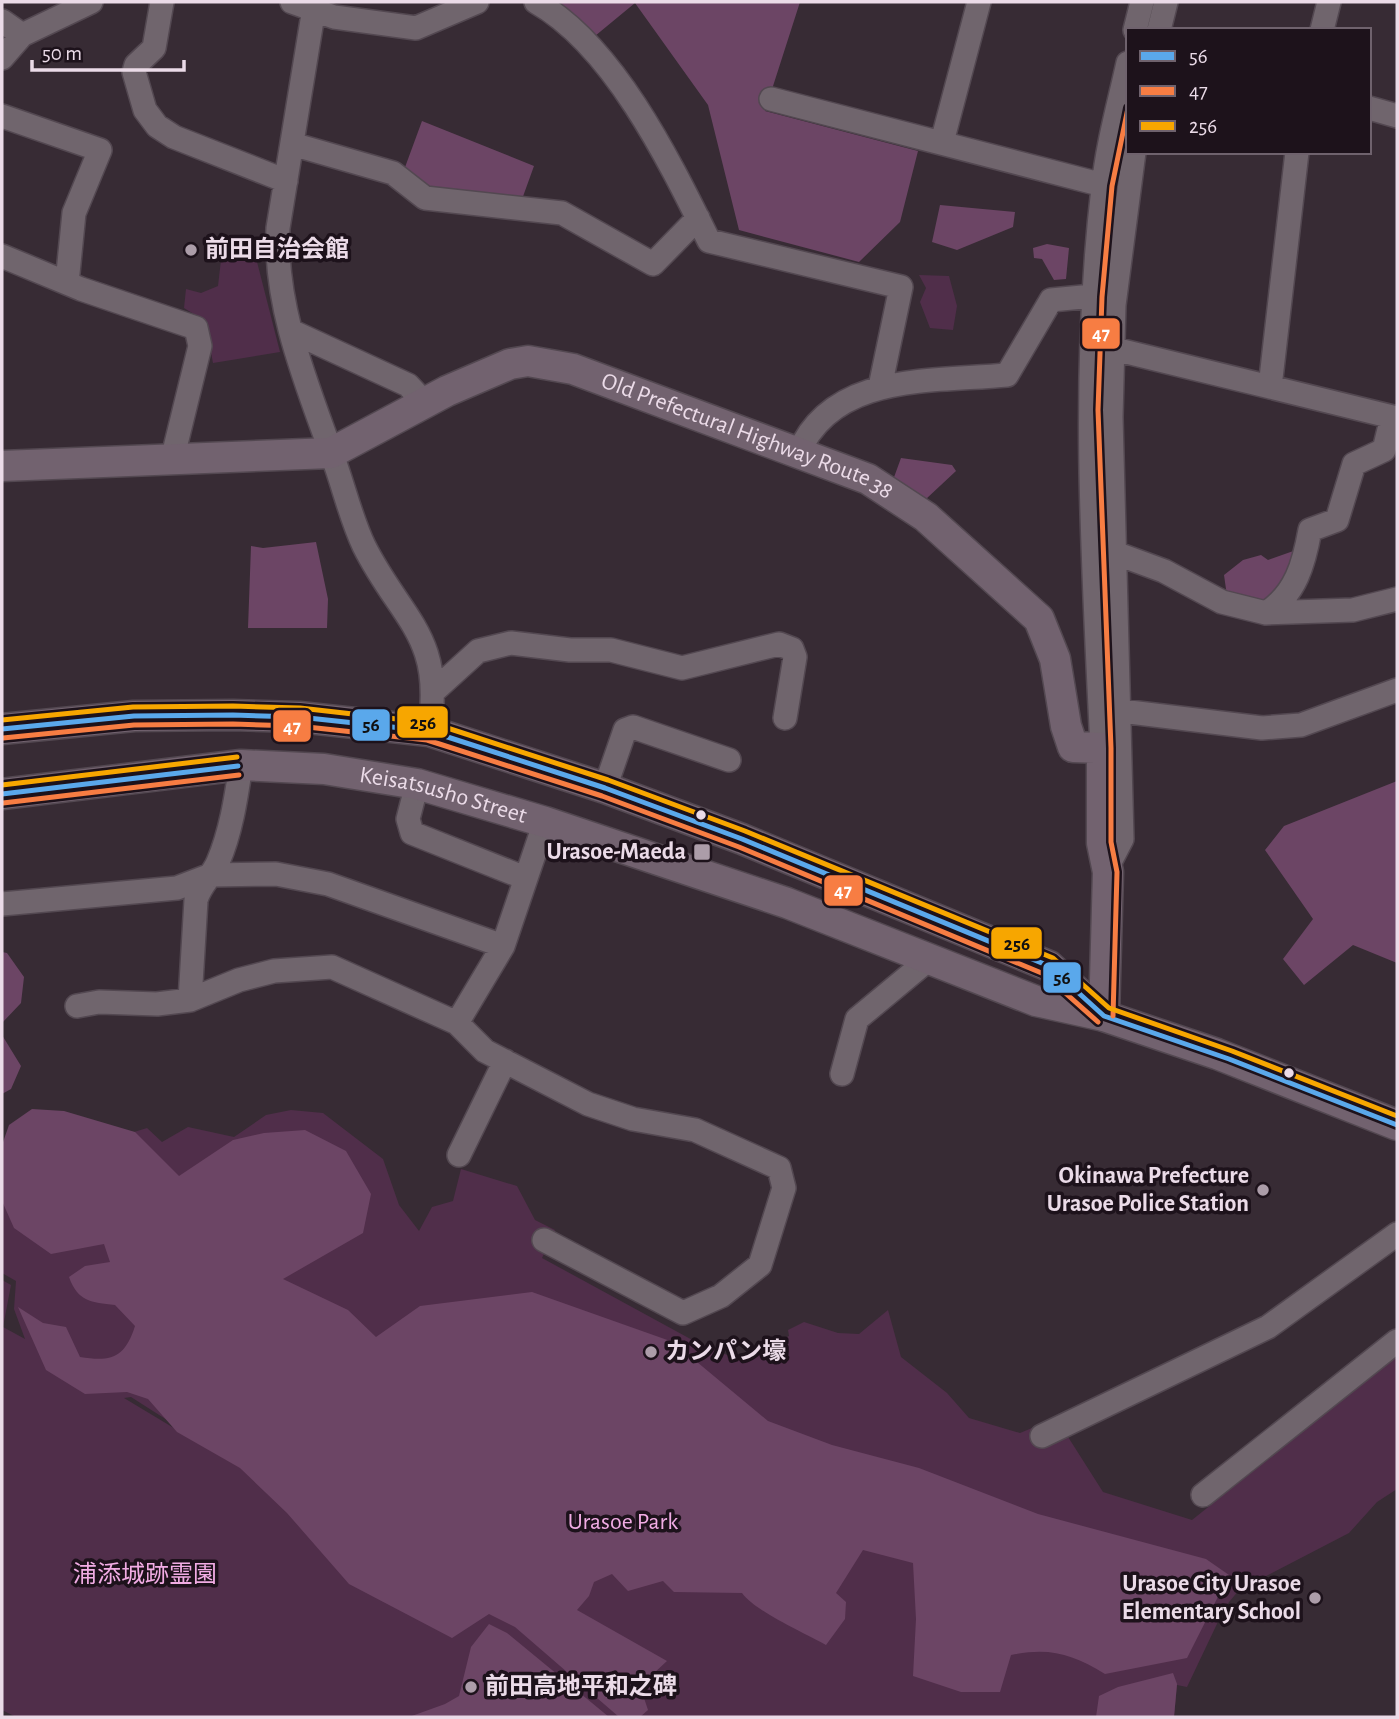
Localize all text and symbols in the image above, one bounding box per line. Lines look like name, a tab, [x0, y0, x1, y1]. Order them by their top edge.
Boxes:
scale bar	[32, 28, 184, 72]
legend	[1126, 28, 1371, 154]
text: 50 m	[42, 43, 82, 64]
text: 56	[1189, 46, 1208, 67]
text: 47	[1189, 81, 1208, 102]
text: 256	[1189, 116, 1217, 137]
place label: 前田自治会館	[205, 236, 349, 262]
marker: 前田自治会館	[183, 242, 199, 258]
line badge: 47	[1081, 317, 1121, 350]
text: 47	[1092, 325, 1110, 344]
street label: Old Prefectural Highway Route 38	[598, 369, 897, 504]
line badge: 256	[396, 705, 449, 739]
line badge: 56	[351, 708, 391, 742]
line badge: 47	[272, 709, 312, 743]
text: 256	[410, 714, 436, 733]
text: 56	[362, 716, 380, 735]
text: 47	[283, 718, 301, 737]
street label: Keisatsusho Street	[358, 763, 530, 828]
unlabelled marker	[694, 808, 708, 822]
place label: Urasoe-Maeda	[547, 840, 686, 864]
marker: Urasoe-Maeda	[692, 842, 712, 862]
line badge: 47	[823, 874, 864, 907]
text: 47	[834, 882, 852, 901]
line badge: 256	[990, 926, 1043, 960]
text: 256	[1004, 935, 1030, 954]
line badge: 56	[1042, 961, 1082, 994]
text: 56	[1053, 969, 1071, 988]
unlabelled marker	[1282, 1066, 1296, 1080]
place label: Okinawa Prefecture Urasoe Police Station	[1047, 1164, 1249, 1216]
marker: Okinawa Prefecture Urasoe Police Station	[1255, 1182, 1271, 1198]
place label: カンパン壕	[665, 1338, 786, 1364]
marker: カンパン壕	[643, 1344, 659, 1360]
park label: Urasoe Park	[568, 1510, 678, 1534]
park label: 浦添城跡霊園	[73, 1561, 217, 1587]
place label: Urasoe City Urasoe Elementary School	[1122, 1572, 1301, 1624]
marker: Urasoe City Urasoe Elementary School	[1307, 1590, 1323, 1606]
place label: 前田高地平和之碑	[485, 1673, 677, 1699]
marker: 前田高地平和之碑	[463, 1679, 479, 1695]

